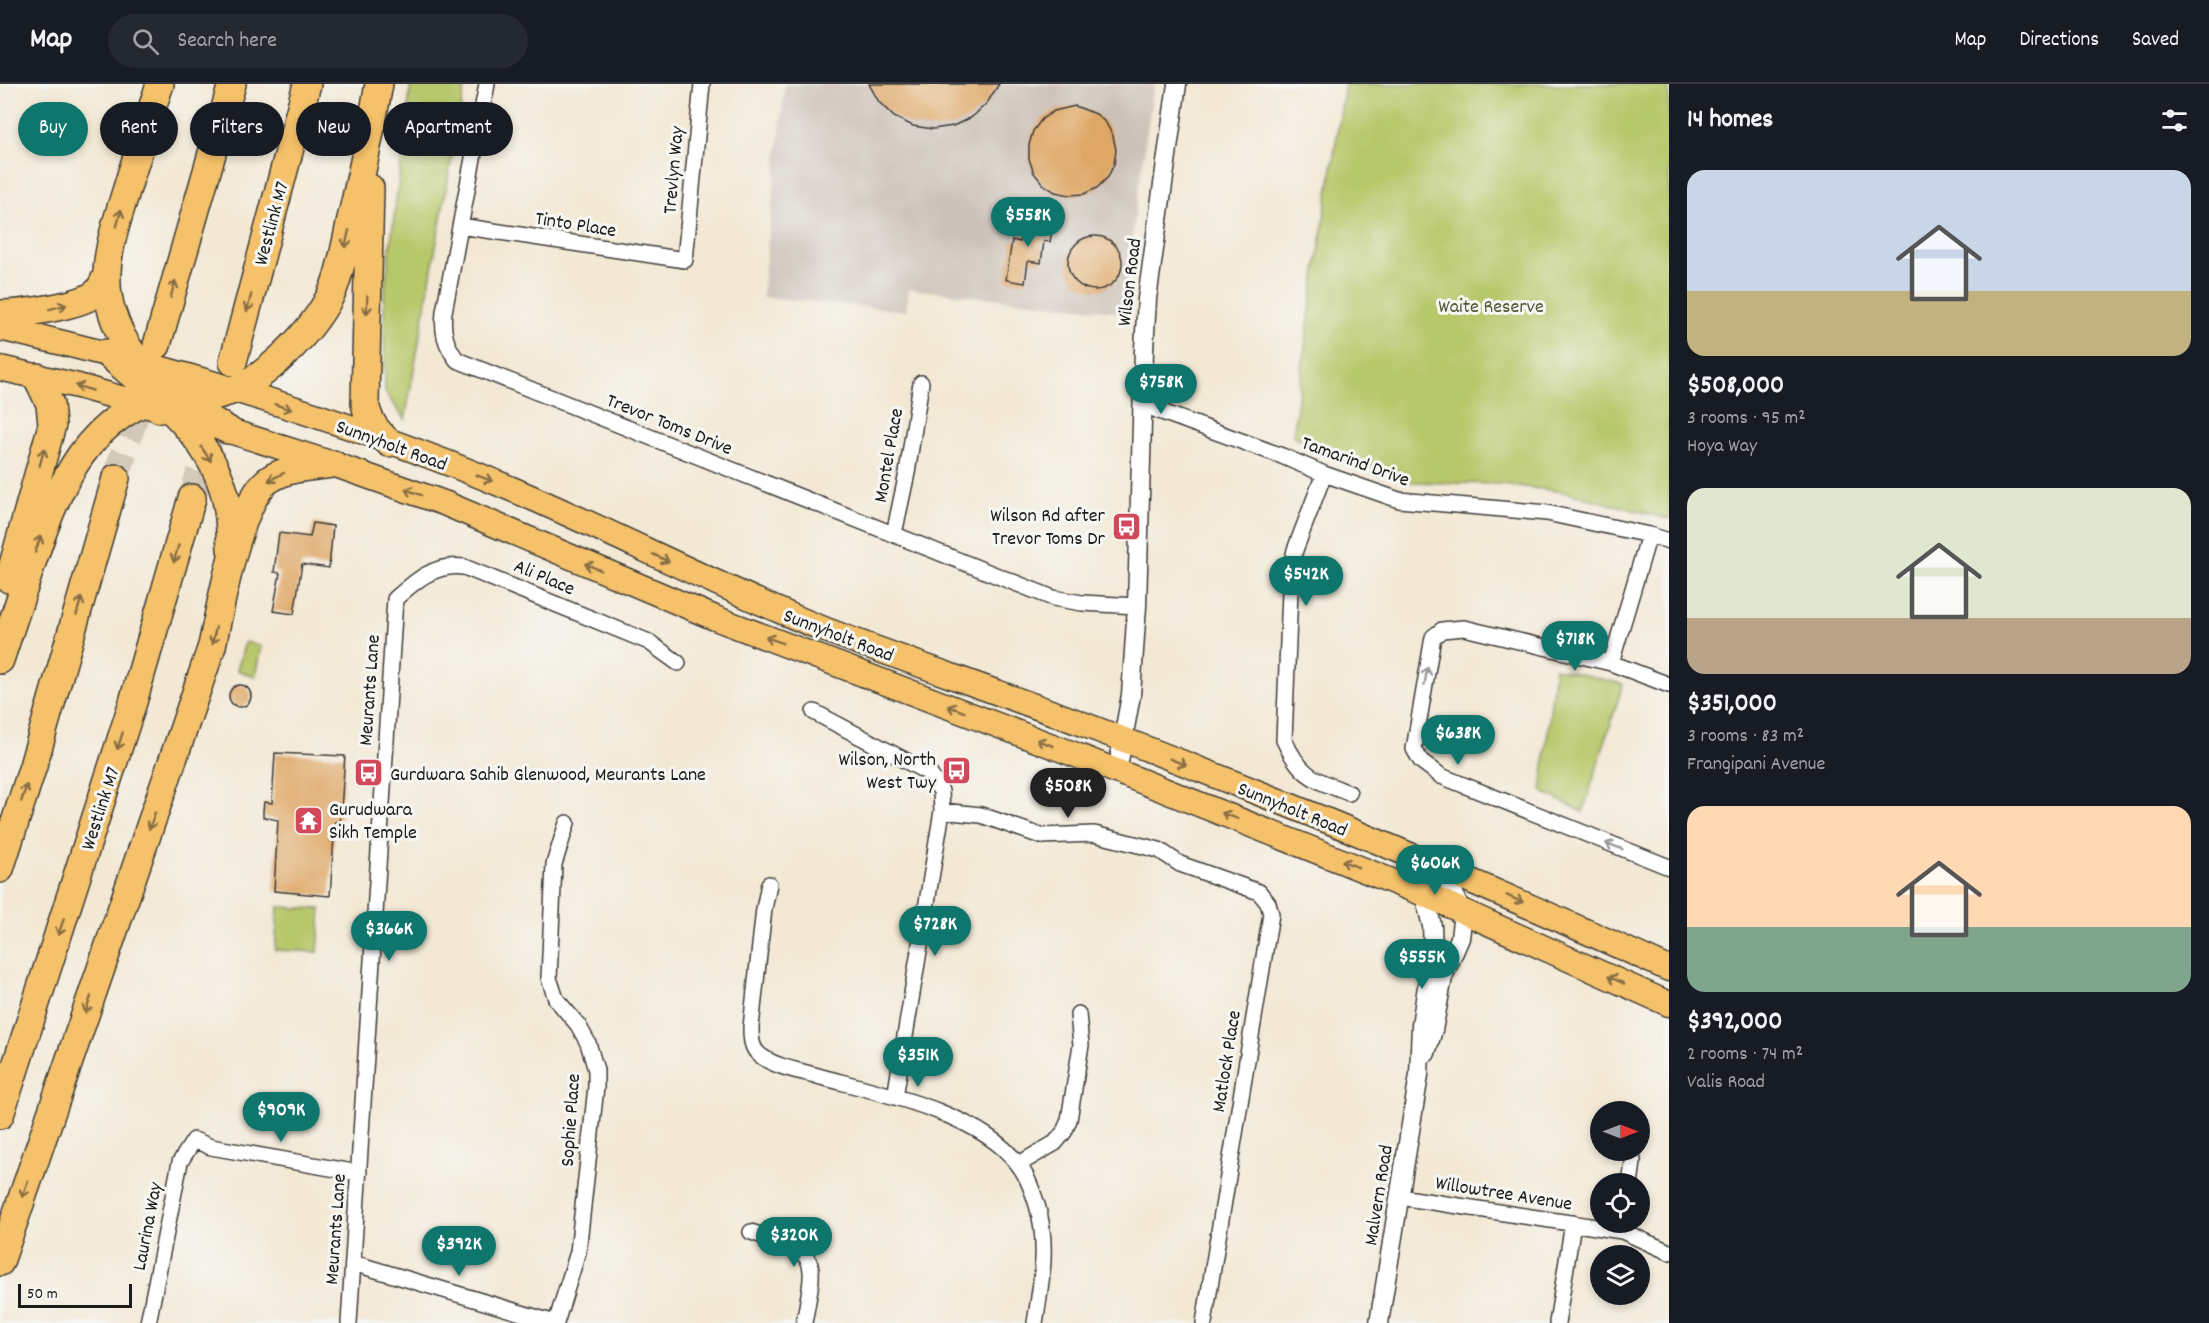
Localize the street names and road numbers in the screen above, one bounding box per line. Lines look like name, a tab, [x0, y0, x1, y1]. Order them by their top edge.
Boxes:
street label: Trevlyn Way	[657, 124, 693, 215]
street label: Westlink M7	[248, 179, 298, 269]
street label: Tinto Place	[533, 206, 618, 246]
street label: Wilson Road	[1112, 237, 1150, 328]
street label: Trevor Toms Drive	[602, 388, 736, 464]
street label: Montel Place	[868, 406, 912, 505]
street label: Sunnyholt Road	[332, 414, 450, 480]
street label: Tamarind Drive	[1297, 430, 1413, 495]
street label: Ali Place	[509, 553, 579, 604]
street label: Sunnyholt Road	[779, 603, 897, 671]
street label: Meurants Lane	[353, 634, 389, 747]
street label: Westlink M7	[75, 764, 128, 854]
street label: Sunnyholt Road	[1233, 776, 1351, 846]
street label: Matlock Place	[1206, 1008, 1250, 1115]
street label: Sophie Place	[555, 1073, 589, 1168]
street label: Malvern Road	[1358, 1143, 1402, 1248]
street label: Willowtree Avenue	[1433, 1170, 1574, 1220]
street label: Meurants Lane	[319, 1173, 355, 1286]
street label: Laurina Way	[127, 1179, 171, 1273]

